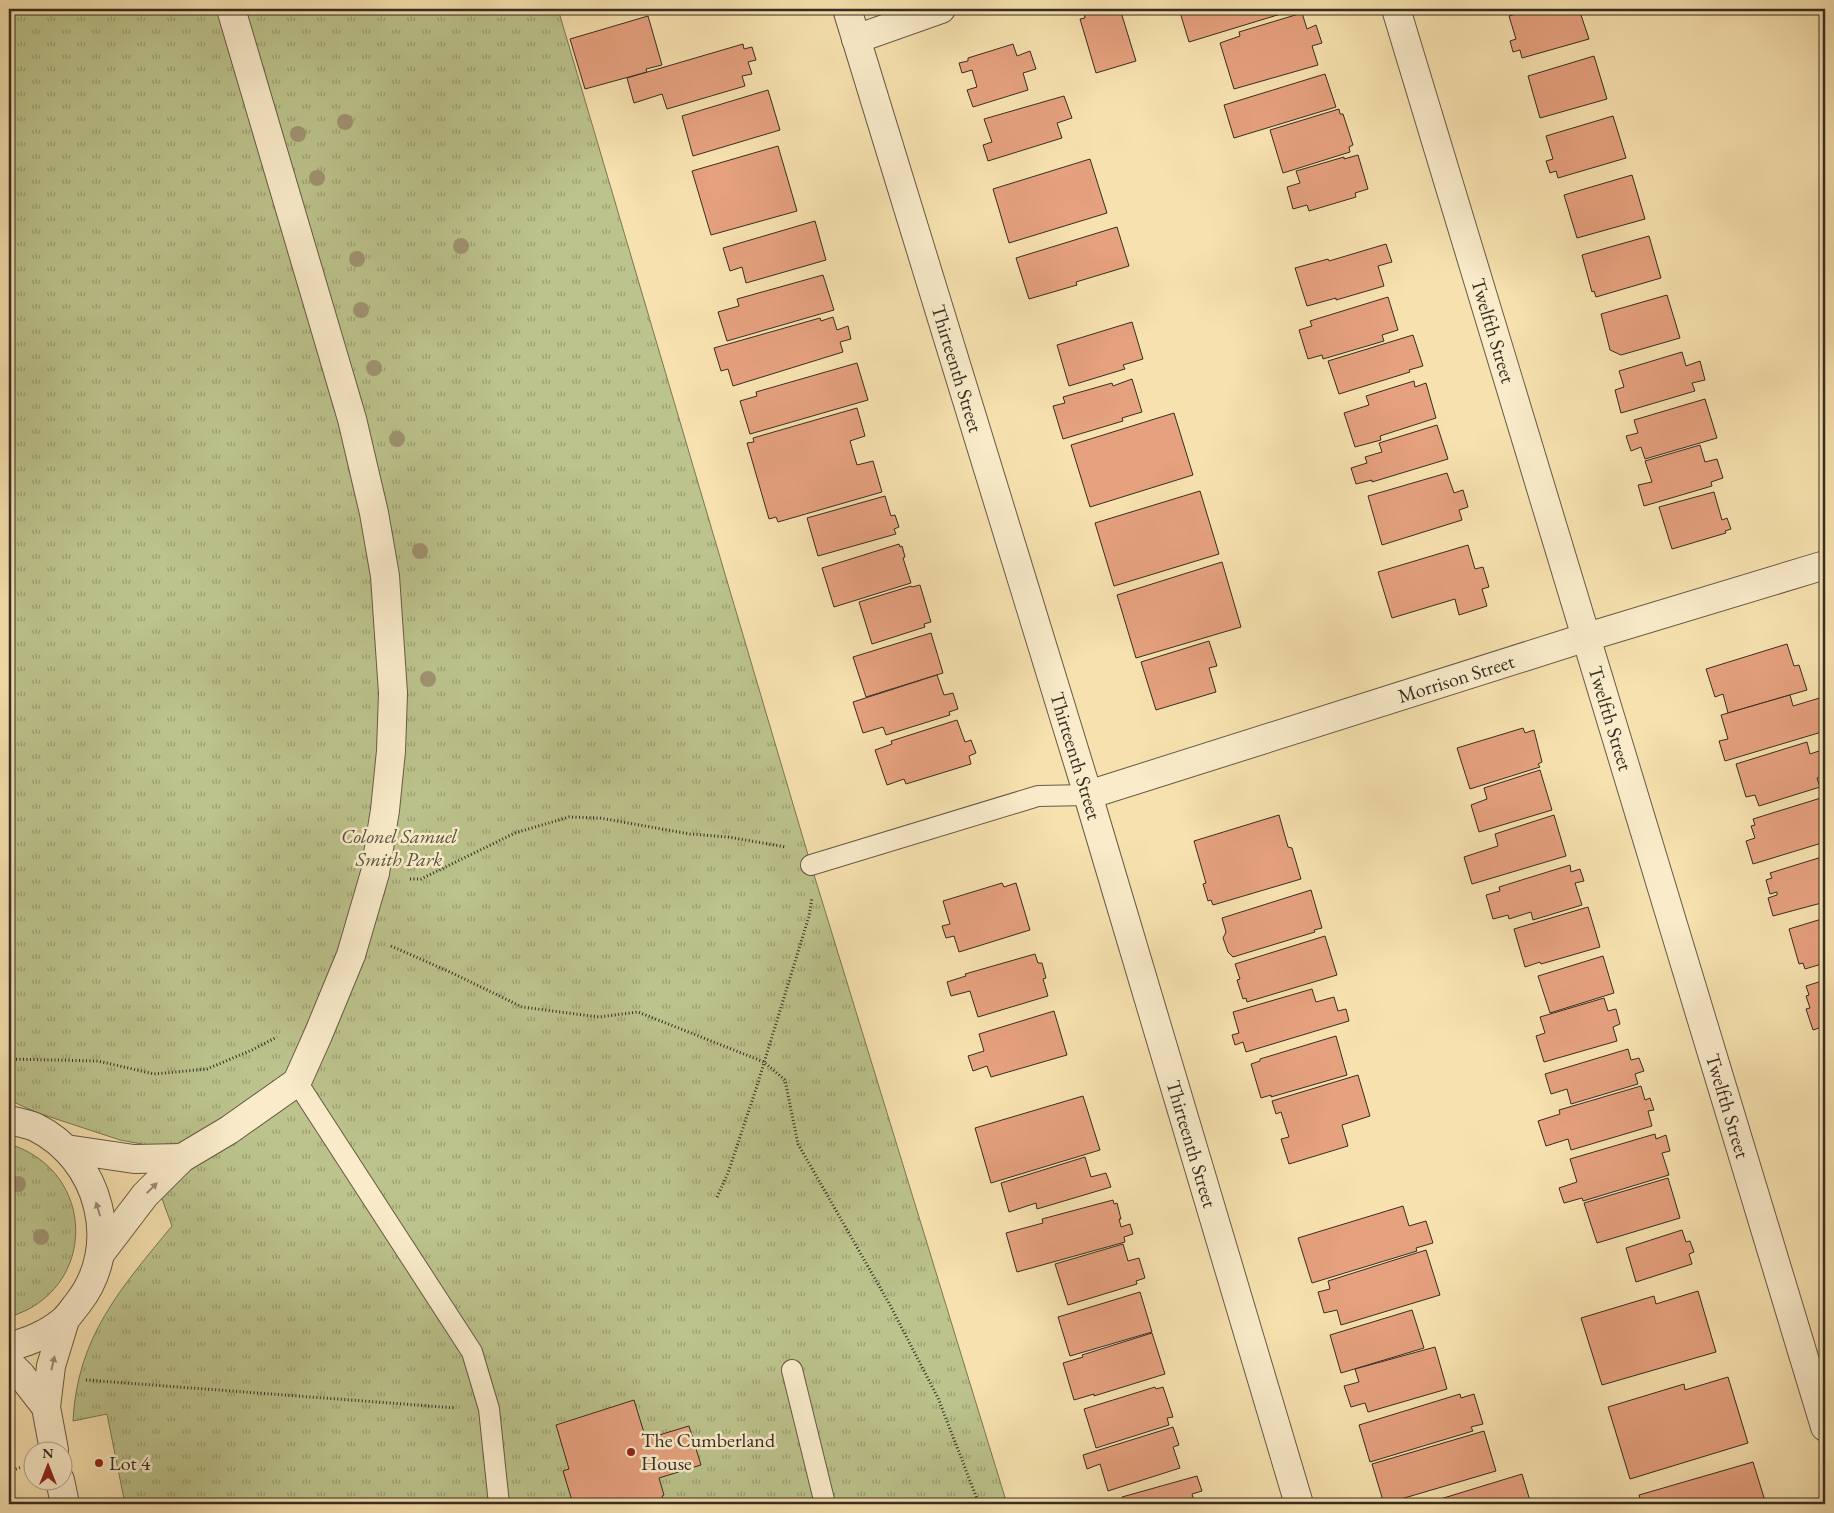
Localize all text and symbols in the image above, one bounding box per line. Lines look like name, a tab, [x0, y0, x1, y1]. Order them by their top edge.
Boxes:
street label: Twelfth Street	[1465, 275, 1522, 387]
street label: Thirteenth Street	[925, 301, 989, 436]
street label: Morrison Street	[1395, 648, 1518, 709]
street label: Twelfth Street	[1582, 663, 1639, 774]
street label: Thirteenth Street	[1044, 689, 1108, 823]
park label: Colonel Samuel Smith Park	[341, 823, 458, 872]
street label: Twelfth Street	[1700, 1050, 1756, 1162]
street label: Thirteenth Street	[1160, 1077, 1223, 1211]
one-way arrow	[145, 1183, 157, 1195]
one-way arrow	[94, 1201, 102, 1216]
one-way arrow	[49, 1355, 57, 1370]
place label: The Cumberland House	[641, 1427, 776, 1476]
north arrow	[22, 1440, 72, 1490]
text: N	[42, 1444, 54, 1462]
marker: The Cumberland House	[625, 1446, 637, 1458]
place label: Lot 4	[109, 1450, 151, 1476]
marker: Lot 4	[93, 1457, 105, 1469]

